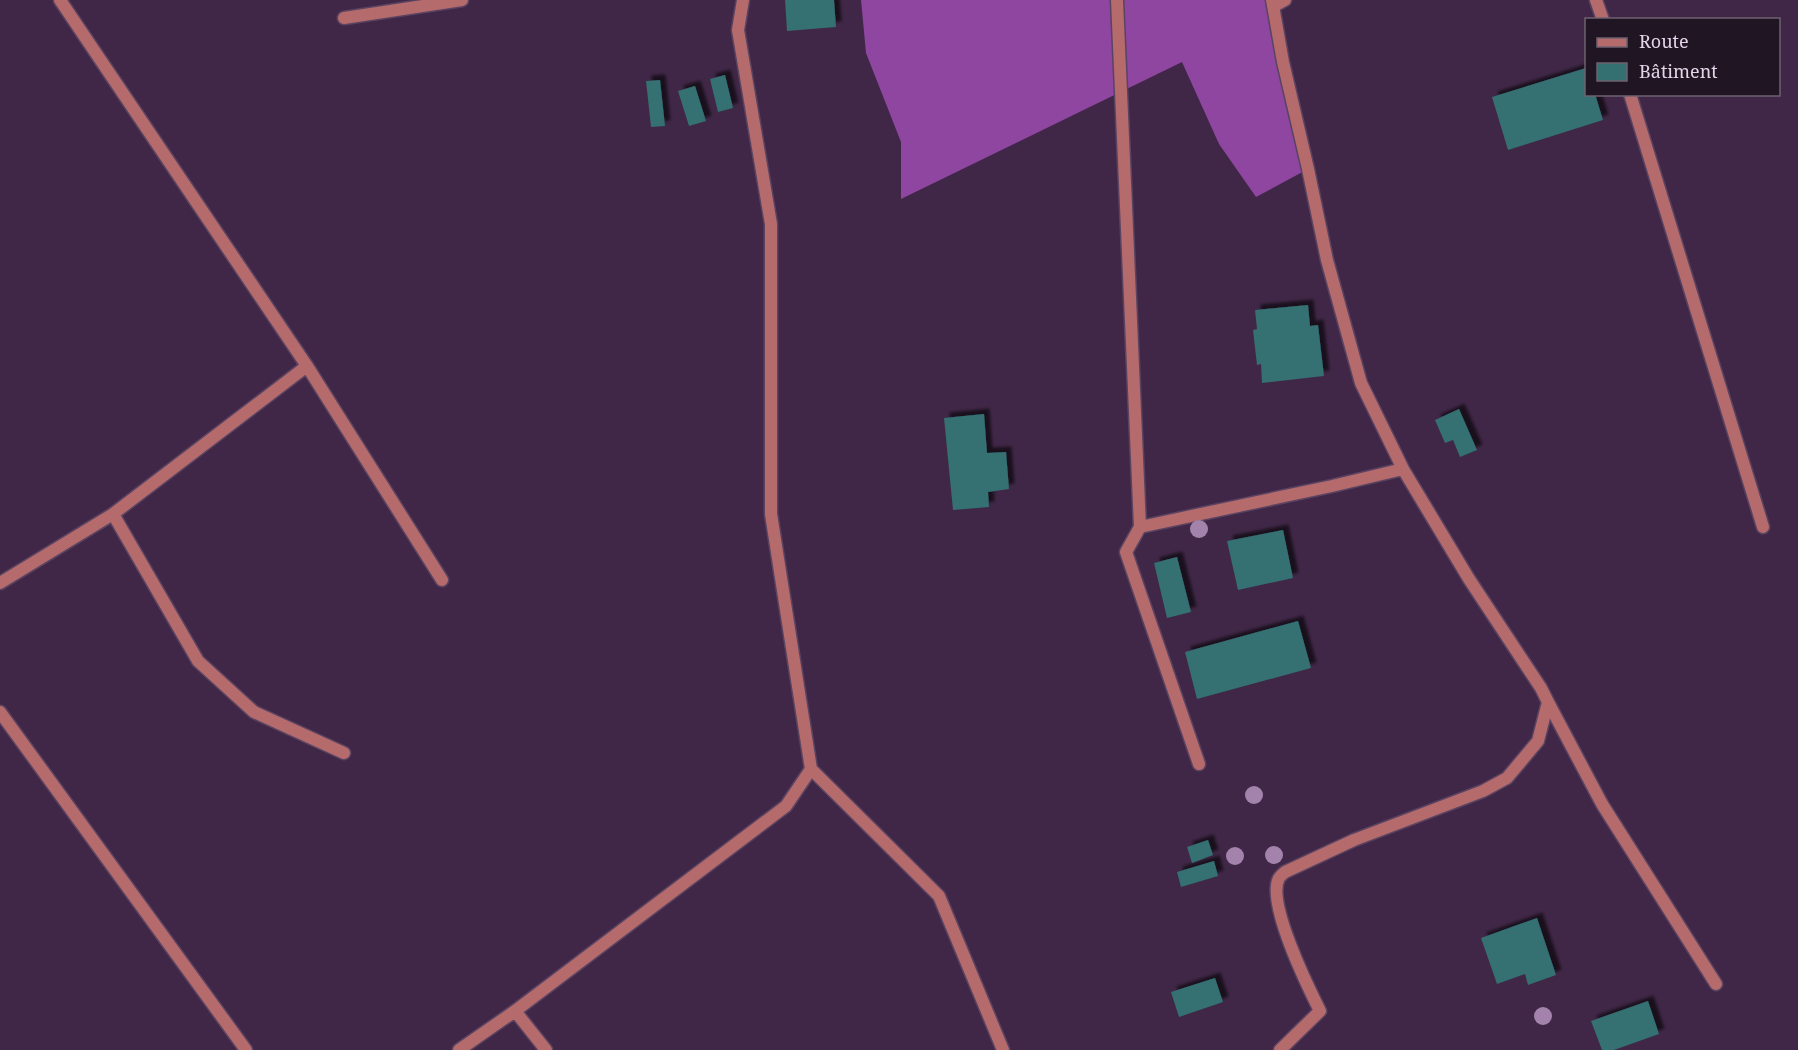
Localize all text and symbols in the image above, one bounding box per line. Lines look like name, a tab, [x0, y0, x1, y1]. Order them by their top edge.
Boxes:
legend	[1585, 18, 1780, 96]
text: Route	[1639, 29, 1689, 53]
text: Bâtiment	[1639, 59, 1718, 83]

